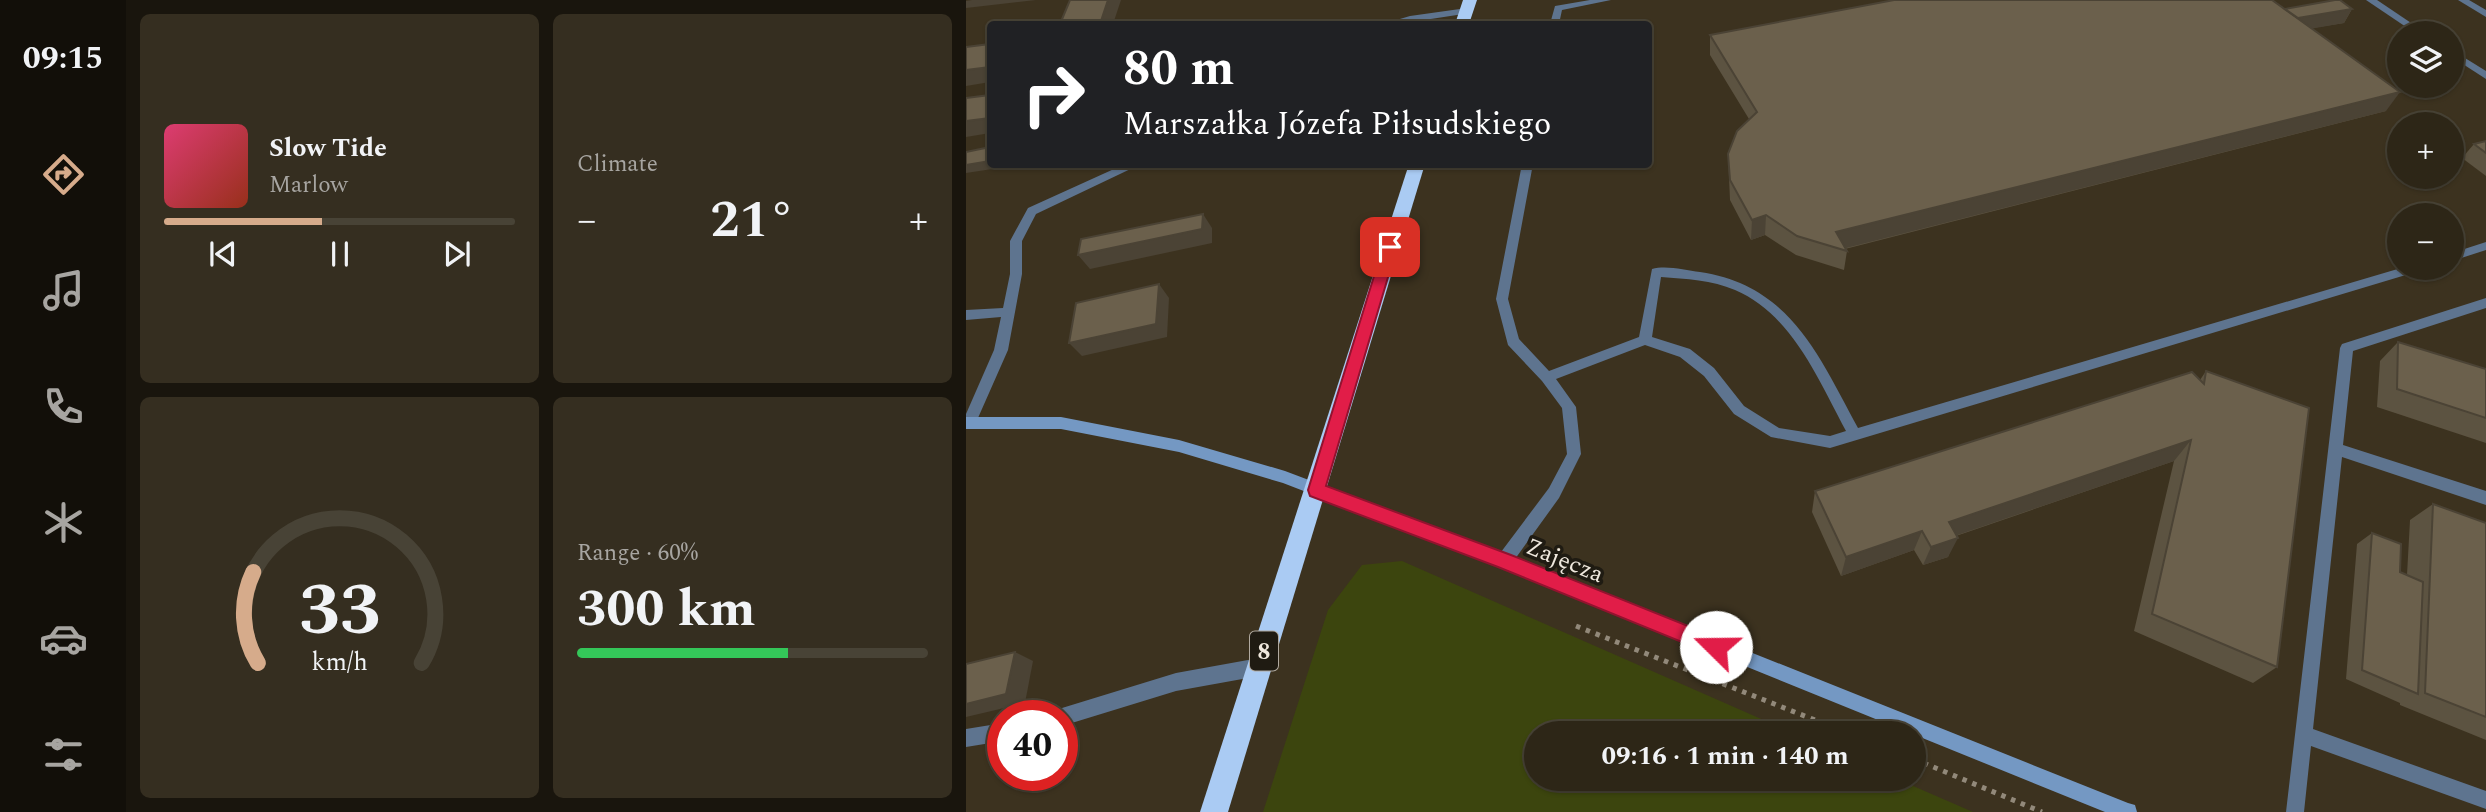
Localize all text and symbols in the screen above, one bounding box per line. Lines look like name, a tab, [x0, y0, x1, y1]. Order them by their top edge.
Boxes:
map controls	[2387, 21, 2464, 280]
button: layers	[2387, 21, 2464, 98]
text: 80 m	[1123, 32, 1234, 107]
text: 09:15	[23, 34, 103, 83]
icon: right	[1008, 49, 1099, 140]
text: Marszałka Józefa Piłsudskiego	[1123, 100, 1551, 149]
button: +	[2387, 112, 2464, 189]
text: Slow Tide	[269, 128, 387, 168]
text: Climate	[577, 147, 658, 182]
icon: directions	[39, 150, 88, 199]
text: Marlow	[269, 168, 348, 203]
text: 21°	[710, 181, 795, 260]
text: −	[577, 192, 596, 250]
text: +	[909, 192, 928, 250]
button: −	[2387, 203, 2464, 280]
pin	[1360, 217, 1420, 277]
icon: arrive	[1371, 228, 1409, 266]
icon: previous	[204, 235, 242, 273]
icon: pause	[321, 235, 359, 273]
icon: next	[438, 235, 476, 273]
icon: music	[39, 266, 88, 315]
icon: phone	[39, 382, 88, 431]
icon: climate	[39, 498, 88, 547]
street label: Zajęcza	[1520, 529, 1609, 593]
text: Range · 60%	[577, 536, 698, 571]
text: 33	[299, 557, 380, 668]
text: 300 km	[577, 570, 756, 649]
position arrow	[1679, 610, 1753, 684]
icon: car	[39, 614, 88, 663]
road number: 8	[1250, 632, 1278, 670]
text: km/h	[311, 644, 368, 682]
speed limit sign: 40	[987, 700, 1078, 791]
icon: filters	[39, 730, 88, 779]
text: 09:16 · 1 min · 140 m	[1601, 736, 1849, 776]

